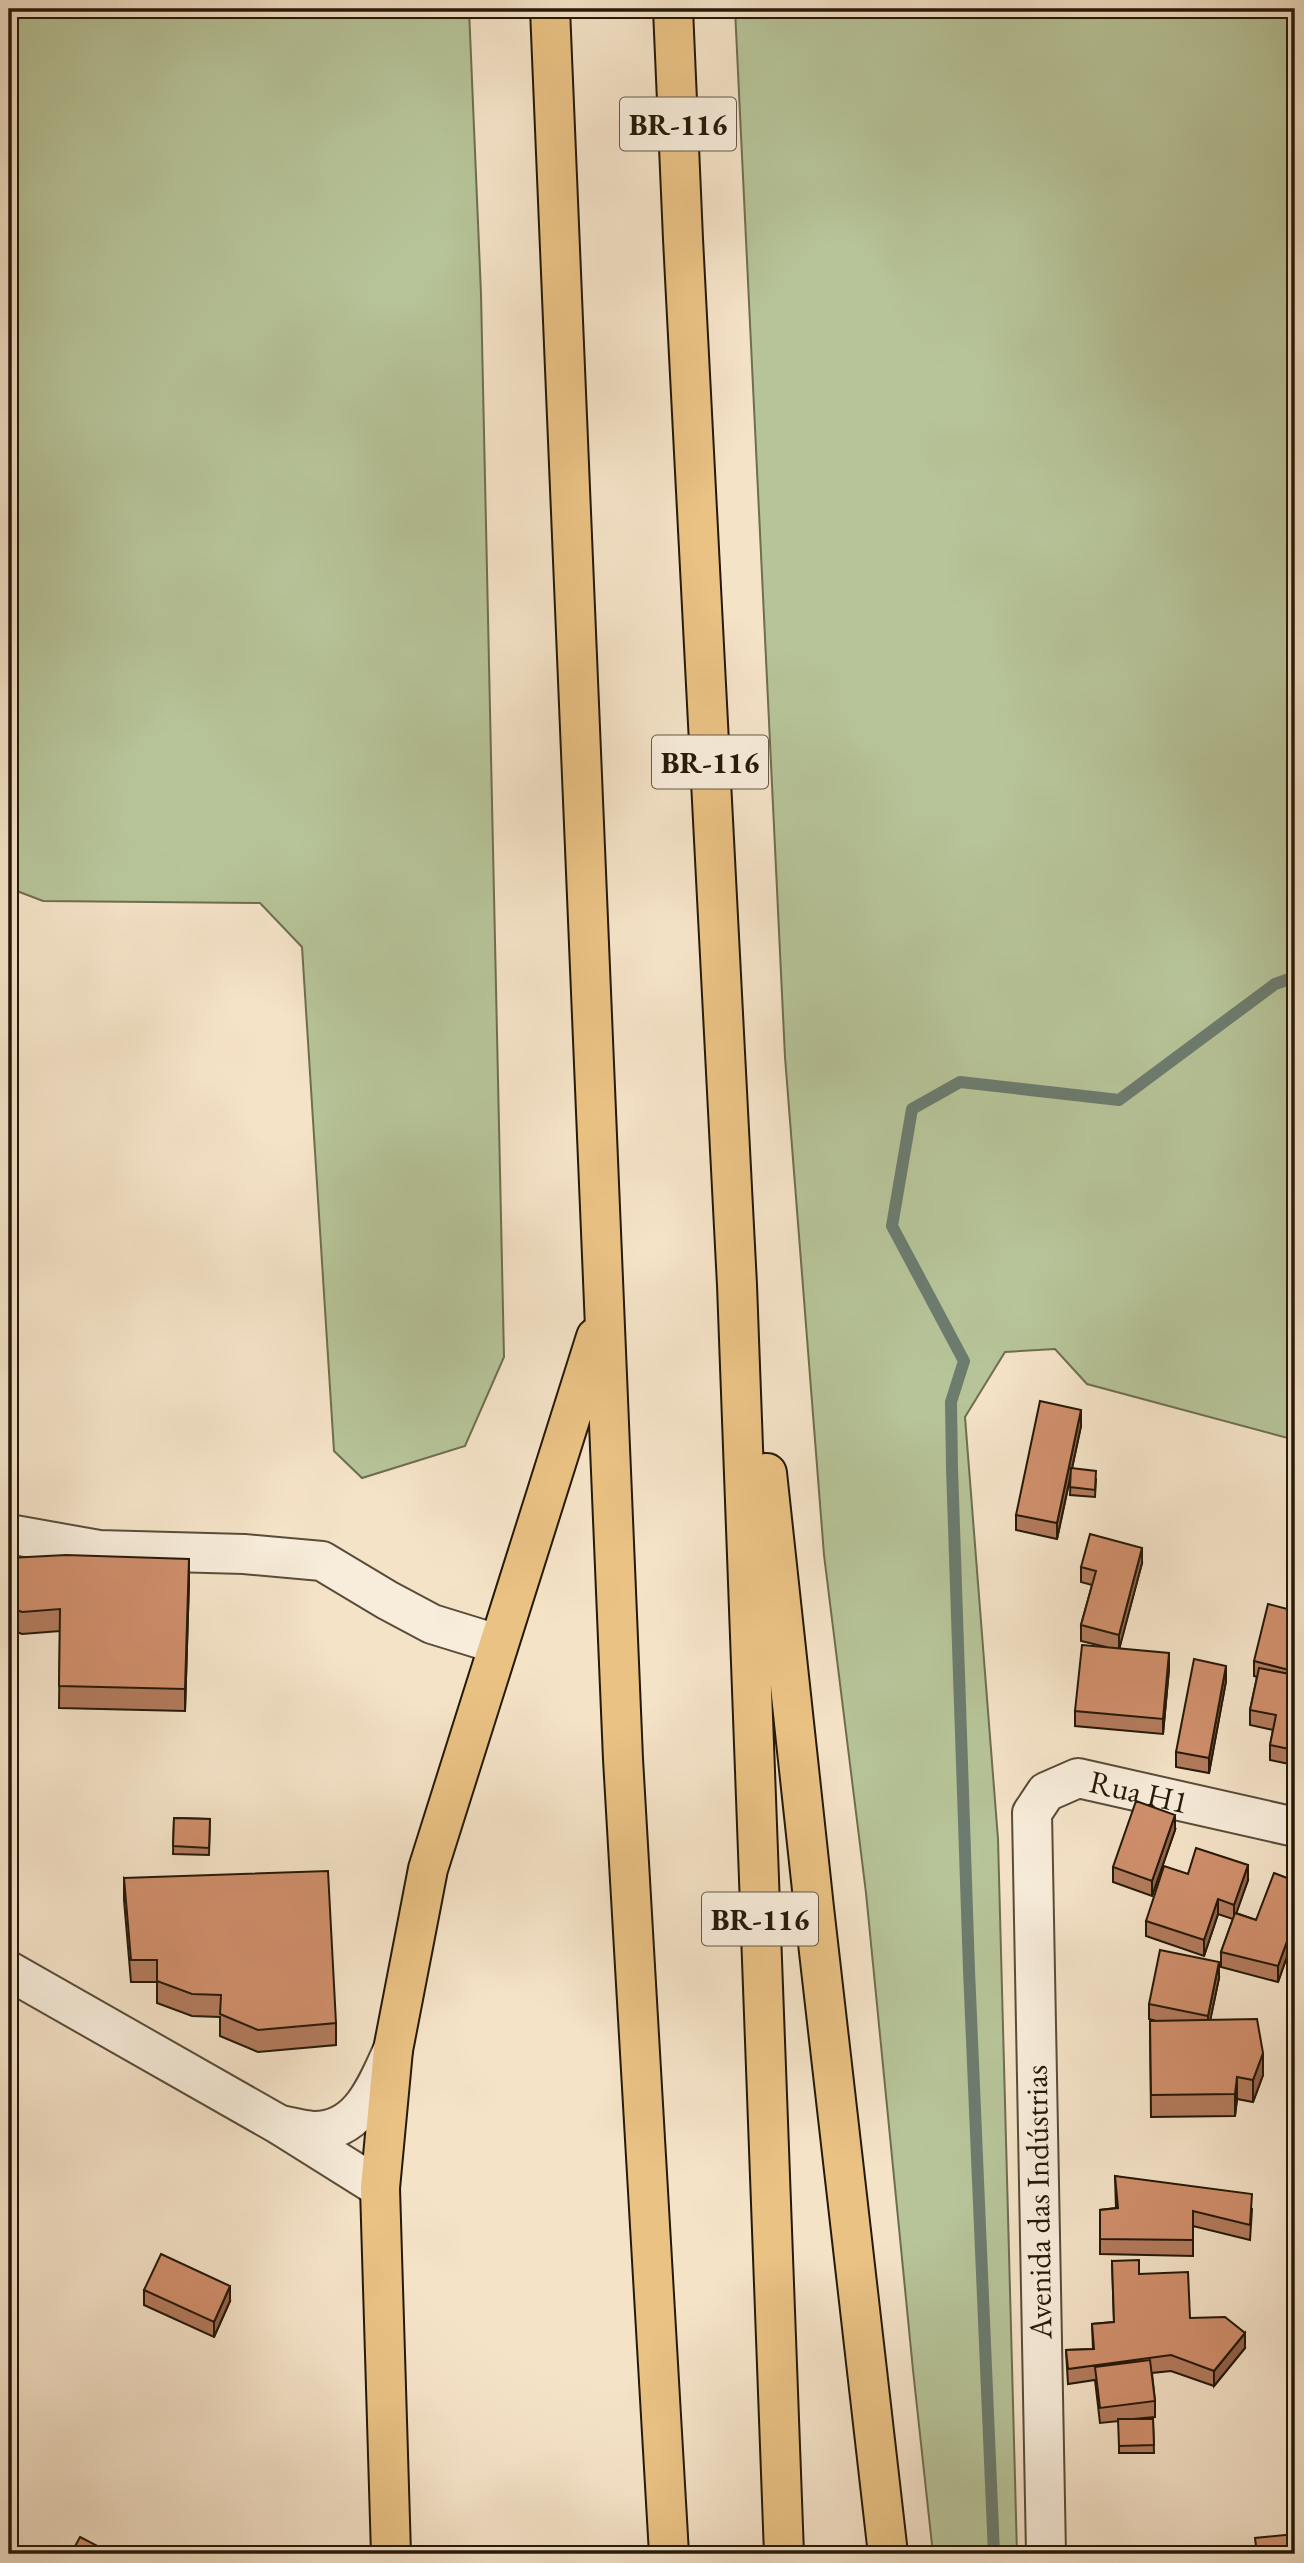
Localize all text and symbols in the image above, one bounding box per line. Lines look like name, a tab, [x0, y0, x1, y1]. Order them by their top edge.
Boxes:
road number: BR-116	[620, 98, 736, 150]
road number: BR-116	[652, 736, 768, 789]
street label: Rua H1	[1086, 1760, 1193, 1823]
road number: BR-116	[702, 1893, 818, 1946]
street label: Avenida das Indústrias	[1015, 2065, 1061, 2340]

